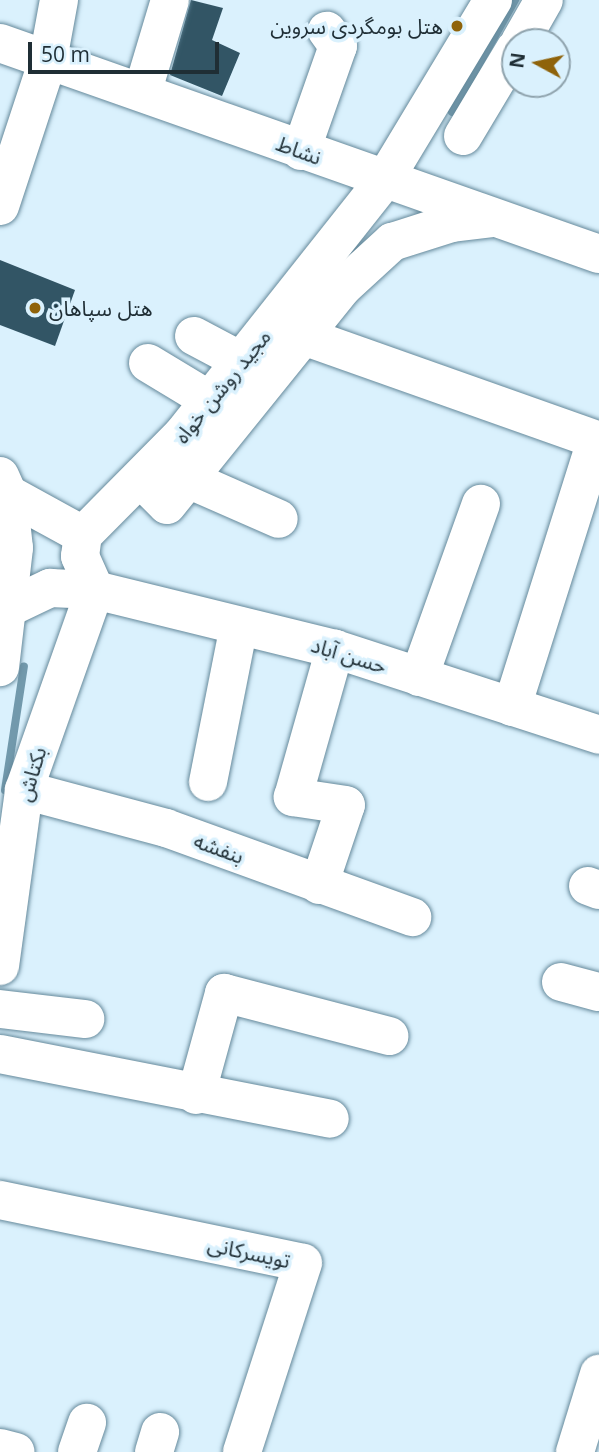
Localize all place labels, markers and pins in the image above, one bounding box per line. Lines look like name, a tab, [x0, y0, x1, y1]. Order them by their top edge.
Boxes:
place label: هتل بومگردی سروین	[270, 13, 443, 39]
marker: هتل بومگردی سروین	[449, 18, 465, 34]
place label: هتل سپاهان	[49, 295, 153, 321]
marker: هتل سپاهان	[27, 300, 43, 316]

